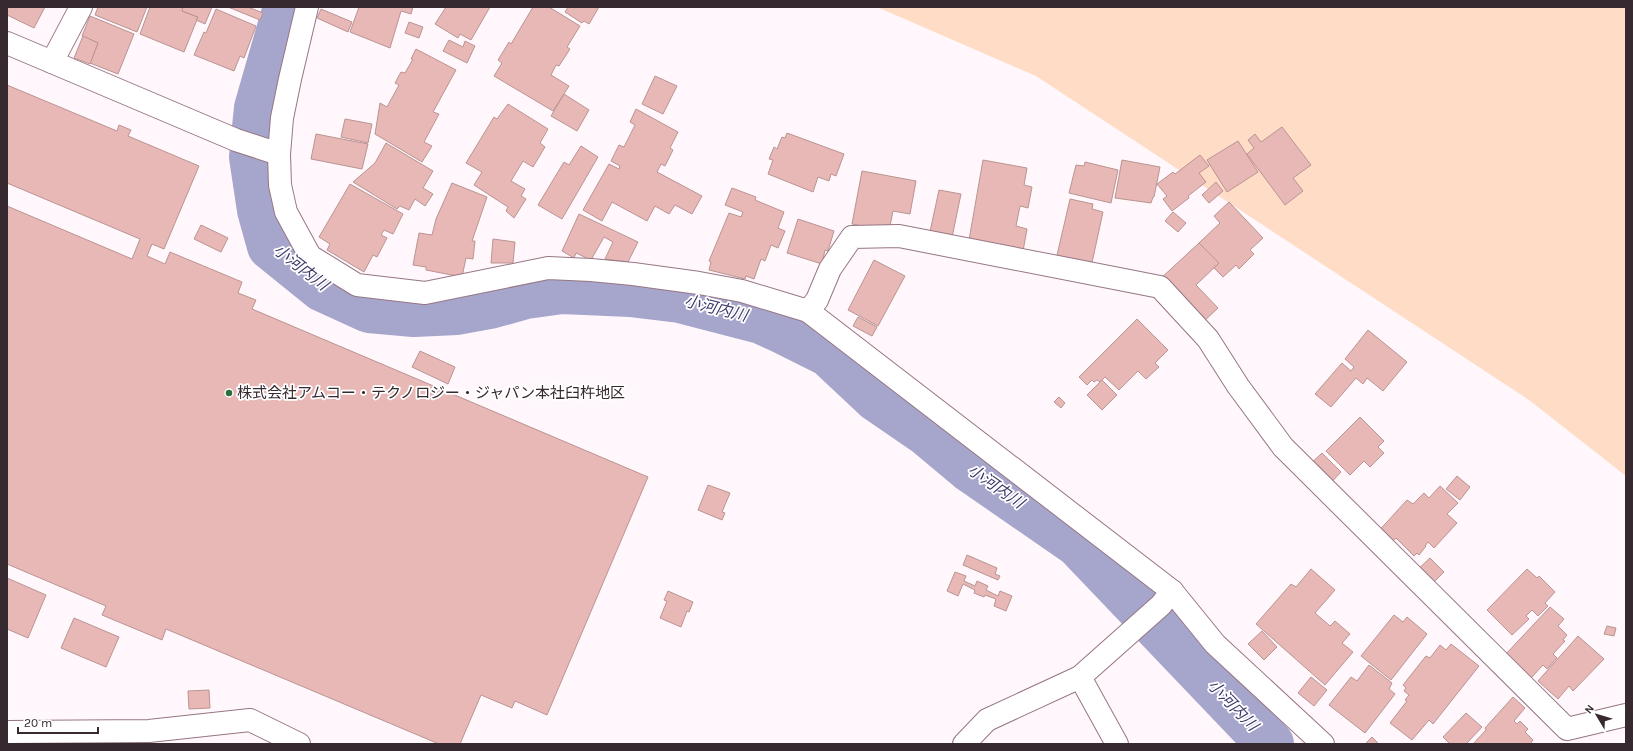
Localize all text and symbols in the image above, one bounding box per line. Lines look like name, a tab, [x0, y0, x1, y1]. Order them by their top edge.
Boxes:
water label: 小河内川	[270, 240, 334, 295]
water label: 小河内川	[683, 291, 751, 325]
place label: 株式会社アムコー・テクノロジー・ジャパン本社臼杵地区	[237, 384, 625, 402]
marker: 株式会社アムコー・テクノロジー・ジャパン本社臼杵地区	[224, 388, 234, 398]
water label: 小河内川	[964, 460, 1029, 513]
water label: 小河内川	[1204, 675, 1263, 736]
north arrow	[1577, 695, 1617, 735]
text: N	[1582, 702, 1597, 716]
scale bar	[18, 709, 98, 735]
text: 20 m	[24, 716, 52, 730]

